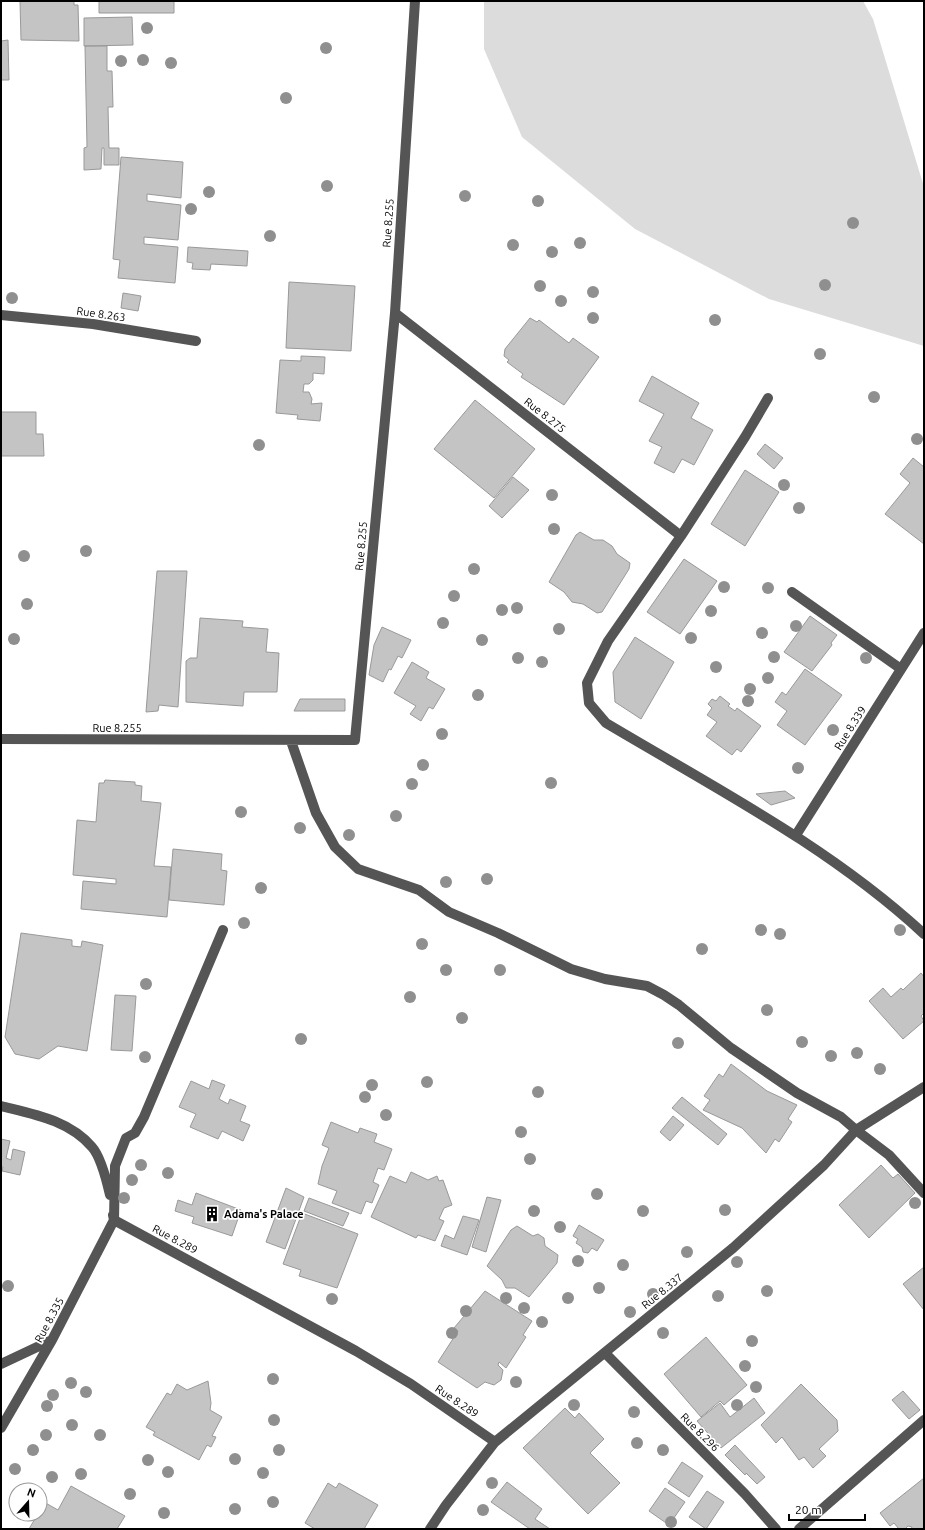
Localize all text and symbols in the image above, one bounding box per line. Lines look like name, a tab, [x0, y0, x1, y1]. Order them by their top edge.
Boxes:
street label: Rue 8.255	[380, 198, 396, 248]
street label: Rue 8.263	[76, 305, 126, 323]
street label: Rue 8.275	[522, 395, 568, 435]
street label: Rue 8.255	[353, 521, 369, 571]
street label: Rue 8.339	[832, 704, 868, 752]
street label: Rue 8.255	[92, 722, 142, 734]
building icon: Adama's Palace	[203, 1205, 221, 1223]
place label: Adama's Palace	[224, 1208, 304, 1220]
street label: Rue 8.289	[150, 1222, 200, 1256]
street label: Rue 8.337	[639, 1271, 685, 1311]
street label: Rue 8.335	[32, 1295, 66, 1345]
street label: Rue 8.289	[433, 1382, 481, 1420]
street label: Rue 8.296	[678, 1410, 722, 1454]
north arrow	[8, 1482, 48, 1522]
text: N	[26, 1486, 37, 1500]
scale bar	[789, 1496, 865, 1522]
text: 20 m	[795, 1503, 822, 1516]

